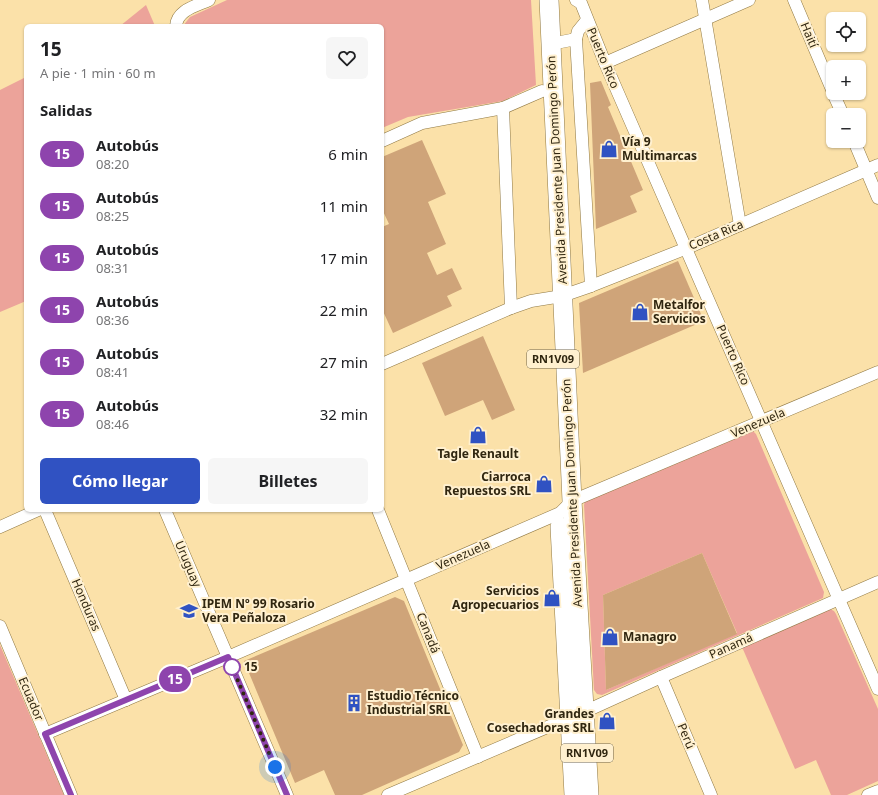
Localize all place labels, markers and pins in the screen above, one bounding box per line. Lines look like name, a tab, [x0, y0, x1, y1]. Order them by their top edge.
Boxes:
place label: Vía 9 Multimarcas	[622, 133, 697, 164]
shop icon: Vía 9 Multimarcas	[599, 139, 619, 159]
place label: Metalfor Servicios	[653, 296, 706, 327]
shop icon: Metalfor Servicios	[630, 302, 650, 322]
shop icon: Tagle Renault	[468, 425, 488, 445]
place label: Tagle Renault	[437, 445, 519, 462]
place label: Ciarroca Repuestos SRL	[444, 468, 531, 499]
shop icon: Ciarroca Repuestos SRL	[534, 474, 554, 494]
place label: Servicios Agropecuarios	[452, 582, 539, 613]
shop icon: Servicios Agropecuarios	[542, 588, 562, 608]
place label: IPEM Nº 99 Rosario Vera Peñaloza	[202, 595, 315, 626]
school or university icon: IPEM Nº 99 Rosario Vera Peñaloza	[179, 601, 199, 621]
shop icon: Managro	[600, 627, 620, 647]
place label: Managro	[623, 628, 677, 645]
marker: 15	[223, 658, 241, 676]
place label: 15	[244, 658, 258, 675]
line badge: 15	[157, 666, 193, 692]
place label: Estudio Técnico Industrial SRL	[367, 687, 459, 718]
building icon: Estudio Técnico Industrial SRL	[344, 693, 364, 713]
place label: Grandes Cosechadoras SRL	[487, 705, 594, 736]
shop icon: Grandes Cosechadoras SRL	[597, 711, 617, 731]

